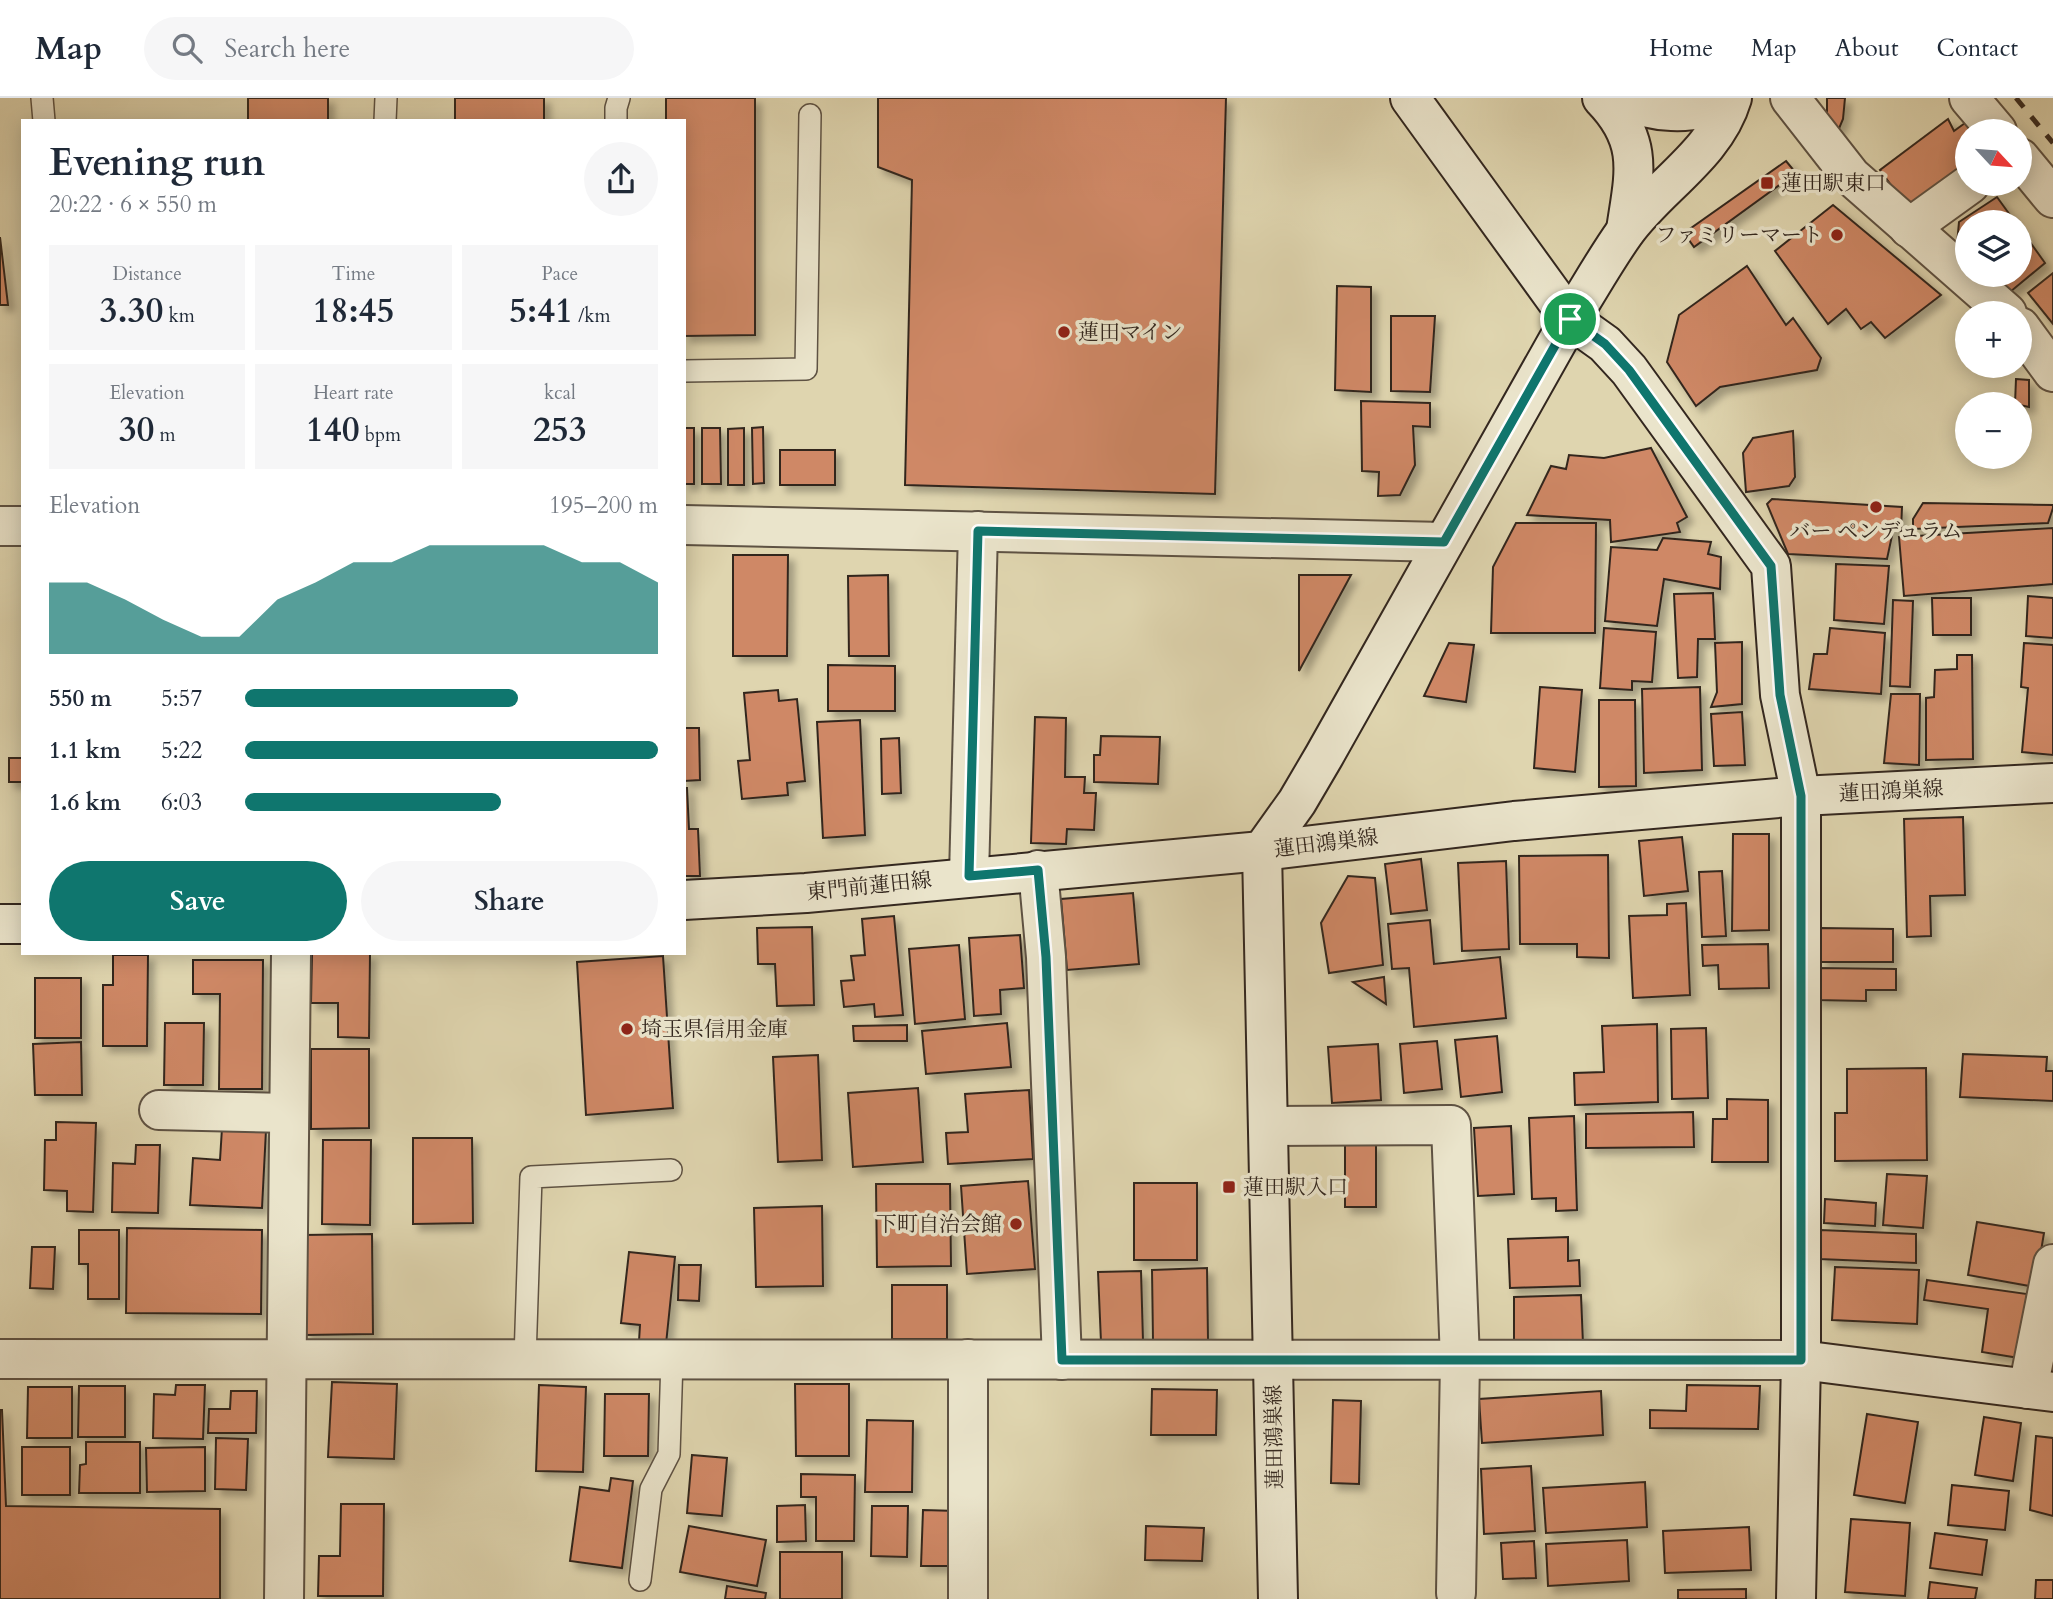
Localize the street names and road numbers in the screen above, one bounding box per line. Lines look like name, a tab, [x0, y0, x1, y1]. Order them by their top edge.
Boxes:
street label: 蓮田鴻巣線	[1838, 774, 1944, 809]
street label: 蓮田鴻巣線	[1272, 823, 1380, 864]
street label: 東門前蓮田線	[805, 865, 933, 908]
street label: 蓮田鴻巣線	[1259, 1384, 1290, 1490]

